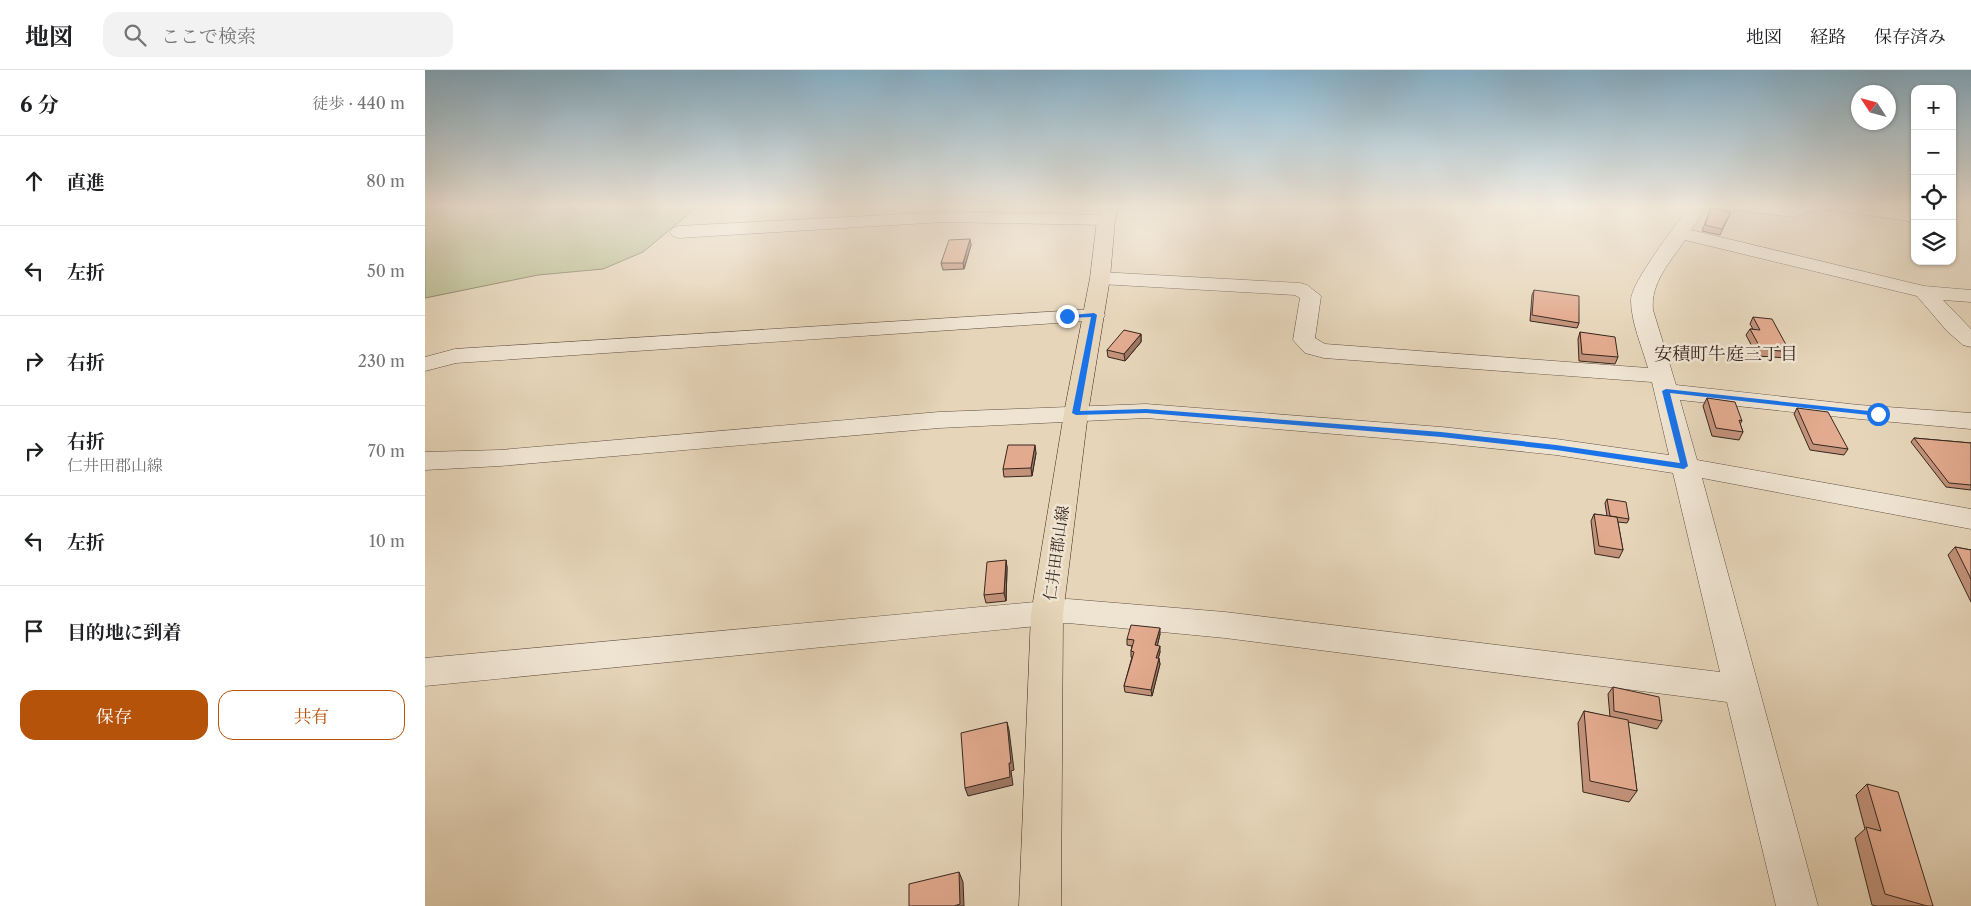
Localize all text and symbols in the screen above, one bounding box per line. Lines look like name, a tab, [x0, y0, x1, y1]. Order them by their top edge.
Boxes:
search box	[103, 12, 453, 57]
icon: search	[121, 21, 149, 49]
text: 地図	[25, 22, 73, 51]
text: ここで検索	[161, 25, 256, 48]
text: 地図	[1746, 26, 1782, 48]
text: 経路	[1810, 26, 1846, 48]
text: 保存済み	[1874, 26, 1946, 48]
north arrow	[1851, 85, 1896, 130]
map controls	[1911, 85, 1956, 265]
button: +	[1911, 85, 1956, 130]
text: 6 分	[20, 92, 59, 117]
text: 徒歩 · 440 m	[312, 93, 405, 113]
button: −	[1911, 130, 1956, 175]
icon: ahead	[20, 167, 48, 195]
text: 直進	[67, 171, 105, 194]
text: 80 m	[366, 171, 405, 191]
button: locate	[1911, 175, 1956, 220]
button: layers	[1911, 220, 1956, 265]
icon: left	[20, 257, 48, 285]
text: 左折	[67, 261, 105, 284]
text: 50 m	[367, 261, 405, 281]
route end	[1056, 305, 1079, 328]
district label: 安積町牛庭三丁目	[1654, 343, 1798, 365]
icon: right	[20, 347, 48, 375]
text: 右折	[67, 351, 105, 374]
text: 230 m	[358, 351, 405, 371]
route start	[1867, 403, 1890, 426]
text: 右折	[67, 430, 105, 453]
icon: right	[20, 437, 48, 465]
text: 70 m	[368, 441, 405, 461]
text: 仁井田郡山線	[67, 455, 163, 475]
street label: 仁井田郡山線	[1039, 504, 1073, 602]
icon: left	[20, 527, 48, 555]
text: 左折	[67, 531, 105, 554]
text: 10 m	[369, 531, 405, 551]
icon: arrive	[20, 617, 48, 645]
text: 目的地に到着	[67, 621, 181, 644]
button: 保存	[20, 690, 208, 740]
button: 共有	[218, 690, 405, 740]

